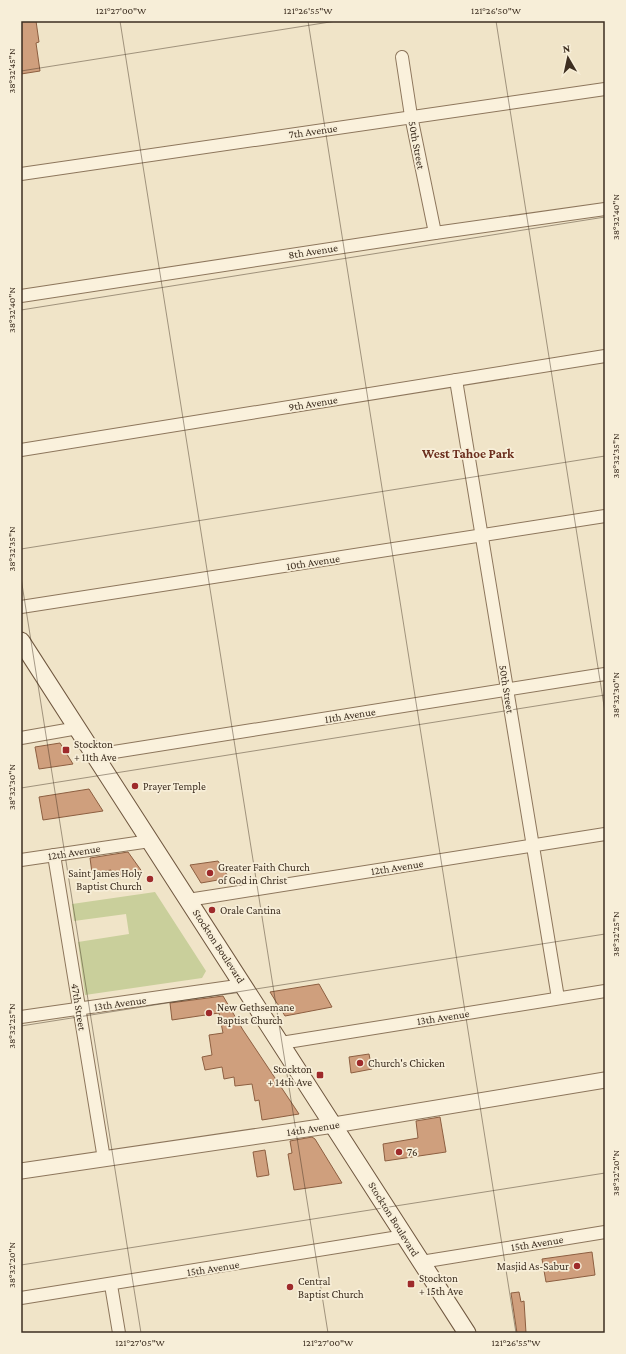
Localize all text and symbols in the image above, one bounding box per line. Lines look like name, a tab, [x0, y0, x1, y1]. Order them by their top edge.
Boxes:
text: 121°27'00"W	[96, 5, 147, 16]
text: 121°26'55"W	[284, 5, 333, 16]
text: 121°26'50"W	[471, 5, 522, 16]
north arrow	[548, 38, 588, 78]
text: N	[562, 42, 572, 55]
text: 38°32'45"N	[6, 48, 17, 94]
street label: 50th Street	[406, 120, 428, 170]
street label: 7th Avenue	[288, 122, 338, 140]
text: 38°32'40"N	[610, 194, 621, 240]
street label: 8th Avenue	[287, 241, 339, 261]
text: 38°32'40"N	[6, 287, 17, 333]
street label: 9th Avenue	[288, 393, 339, 413]
text: 38°32'35"N	[610, 433, 621, 479]
district label: West Tahoe Park	[421, 446, 515, 461]
text: 38°32'35"N	[6, 526, 17, 572]
street label: 10th Avenue	[285, 552, 341, 572]
street label: 50th Street	[497, 664, 517, 714]
text: 38°32'30"N	[610, 672, 621, 718]
street label: 11th Avenue	[324, 705, 376, 725]
place label: Stockton + 11th Ave	[74, 738, 117, 763]
marker: Stockton + 11th Ave	[61, 745, 71, 755]
text: 38°32'30"N	[6, 764, 17, 810]
place label: Prayer Temple	[143, 780, 206, 793]
marker: Prayer Temple	[130, 781, 140, 791]
street label: 12th Avenue	[47, 842, 101, 862]
street label: 12th Avenue	[370, 857, 424, 877]
place label: Greater Faith Church of God in Christ	[218, 861, 310, 886]
place label: Saint James Holy Baptist Church	[68, 867, 143, 893]
marker: Greater Faith Church of God in Christ	[205, 868, 215, 878]
marker: Saint James Holy Baptist Church	[145, 874, 155, 884]
place label: Orale Cantina	[220, 904, 281, 916]
marker: Orale Cantina	[207, 905, 217, 915]
street label: Stockton Boulevard	[191, 907, 247, 985]
text: 38°32'25"N	[610, 911, 621, 957]
street label: 47th Street	[69, 982, 89, 1032]
street label: 13th Avenue	[93, 993, 147, 1013]
place label: New Gethsemane Baptist Church	[217, 1001, 294, 1027]
text: 38°32'25"N	[6, 1003, 17, 1049]
street label: 13th Avenue	[416, 1007, 470, 1027]
marker: New Gethsemane Baptist Church	[204, 1008, 214, 1018]
place label: Church's Chicken	[368, 1057, 445, 1069]
marker: Church's Chicken	[355, 1058, 365, 1068]
place label: Stockton + 14th Ave	[267, 1063, 312, 1088]
marker: Stockton + 14th Ave	[315, 1070, 325, 1080]
street label: 14th Avenue	[286, 1118, 340, 1138]
place label: 76	[407, 1146, 418, 1158]
marker: 76	[394, 1147, 404, 1157]
text: 38°32'20"N	[610, 1150, 621, 1196]
street label: Stockton Boulevard	[366, 1180, 422, 1259]
street label: 15th Avenue	[510, 1233, 564, 1253]
text: 38°32'20"N	[6, 1242, 17, 1288]
street label: 15th Avenue	[186, 1258, 240, 1278]
place label: Masjid As-Sabur	[497, 1260, 569, 1273]
marker: Masjid As-Sabur	[572, 1261, 582, 1271]
place label: Stockton + 15th Ave	[419, 1272, 463, 1297]
place label: Central Baptist Church	[298, 1275, 364, 1301]
marker: Stockton + 15th Ave	[406, 1279, 416, 1289]
marker: Central Baptist Church	[285, 1282, 295, 1292]
text: 121°27'05"W	[115, 1337, 166, 1348]
text: 121°27'00"W	[303, 1337, 354, 1348]
text: 121°26'55"W	[492, 1337, 541, 1348]

